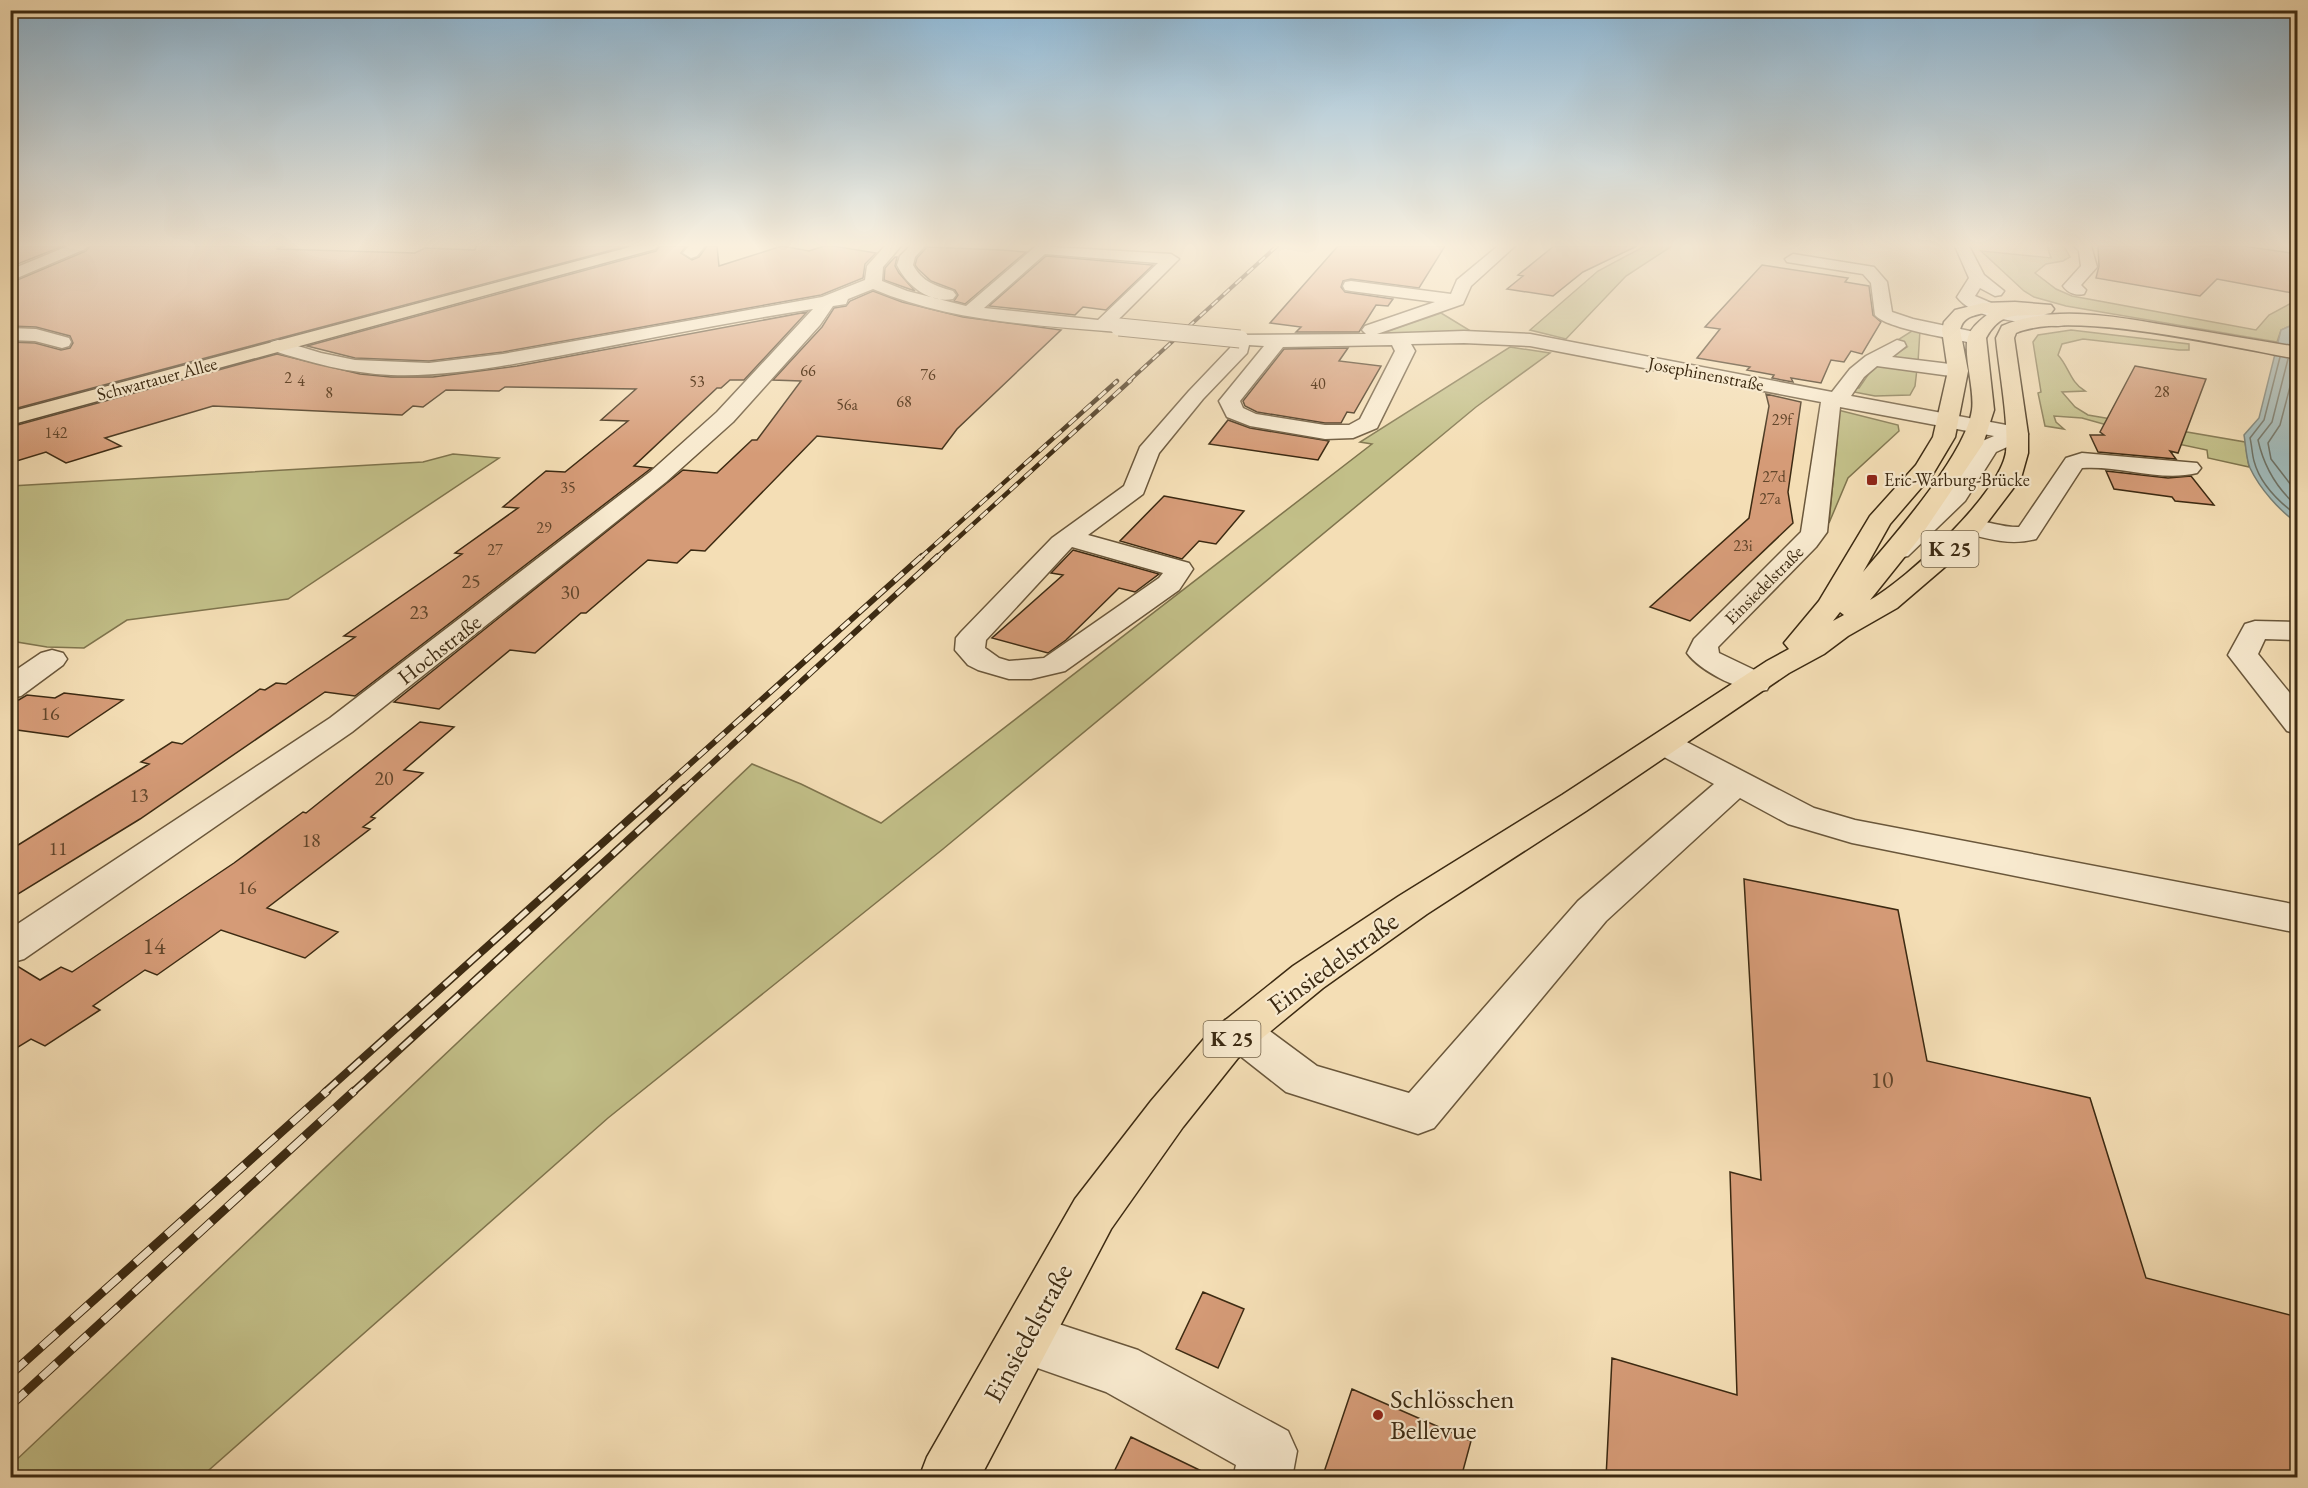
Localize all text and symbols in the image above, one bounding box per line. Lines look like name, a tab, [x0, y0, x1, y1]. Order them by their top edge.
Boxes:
street label: Schwartauer Allee	[94, 351, 220, 406]
street label: Josephinenstraße	[1644, 351, 1766, 396]
house number: 66	[800, 360, 816, 381]
house number: 76	[920, 364, 936, 385]
house number: 2	[284, 367, 292, 388]
house number: 4	[297, 370, 305, 391]
house number: 53	[689, 371, 705, 392]
house number: 40	[1310, 373, 1326, 394]
house number: 28	[2154, 381, 2170, 402]
house number: 8	[325, 382, 333, 403]
house number: 68	[896, 391, 912, 412]
house number: 56a	[836, 394, 858, 415]
house number: 29f	[1772, 409, 1794, 430]
house number: 142	[44, 422, 68, 443]
house number: 27d	[1762, 466, 1787, 487]
place label: Eric-Warburg-Brücke	[1884, 468, 2030, 491]
marker: Eric-Warburg-Brücke	[1865, 473, 1879, 487]
house number: 35	[560, 477, 576, 498]
house number: 27a	[1759, 488, 1781, 509]
house number: 29	[536, 517, 552, 538]
road number: K 25	[1922, 531, 1978, 567]
house number: 23i	[1733, 535, 1753, 556]
house number: 27	[487, 539, 503, 560]
street label: Einsiedelstraße	[1719, 540, 1808, 629]
house number: 25	[461, 568, 481, 594]
house number: 30	[560, 579, 580, 605]
house number: 23	[409, 599, 429, 625]
street label: Hochstraße	[391, 607, 487, 691]
house number: 16	[40, 700, 60, 726]
house number: 20	[374, 765, 394, 791]
house number: 13	[129, 782, 149, 808]
house number: 18	[301, 827, 321, 853]
house number: 11	[48, 835, 68, 861]
house number: 16	[237, 874, 257, 900]
street label: Einsiedelstraße	[1260, 903, 1405, 1022]
house number: 14	[142, 930, 166, 961]
road number: K 25	[1204, 1021, 1260, 1057]
house number: 10	[1870, 1064, 1894, 1095]
street label: Einsiedelstraße	[975, 1257, 1080, 1408]
place label: Schlösschen Bellevue	[1390, 1381, 1514, 1447]
marker: Schlösschen Bellevue	[1371, 1408, 1385, 1422]

